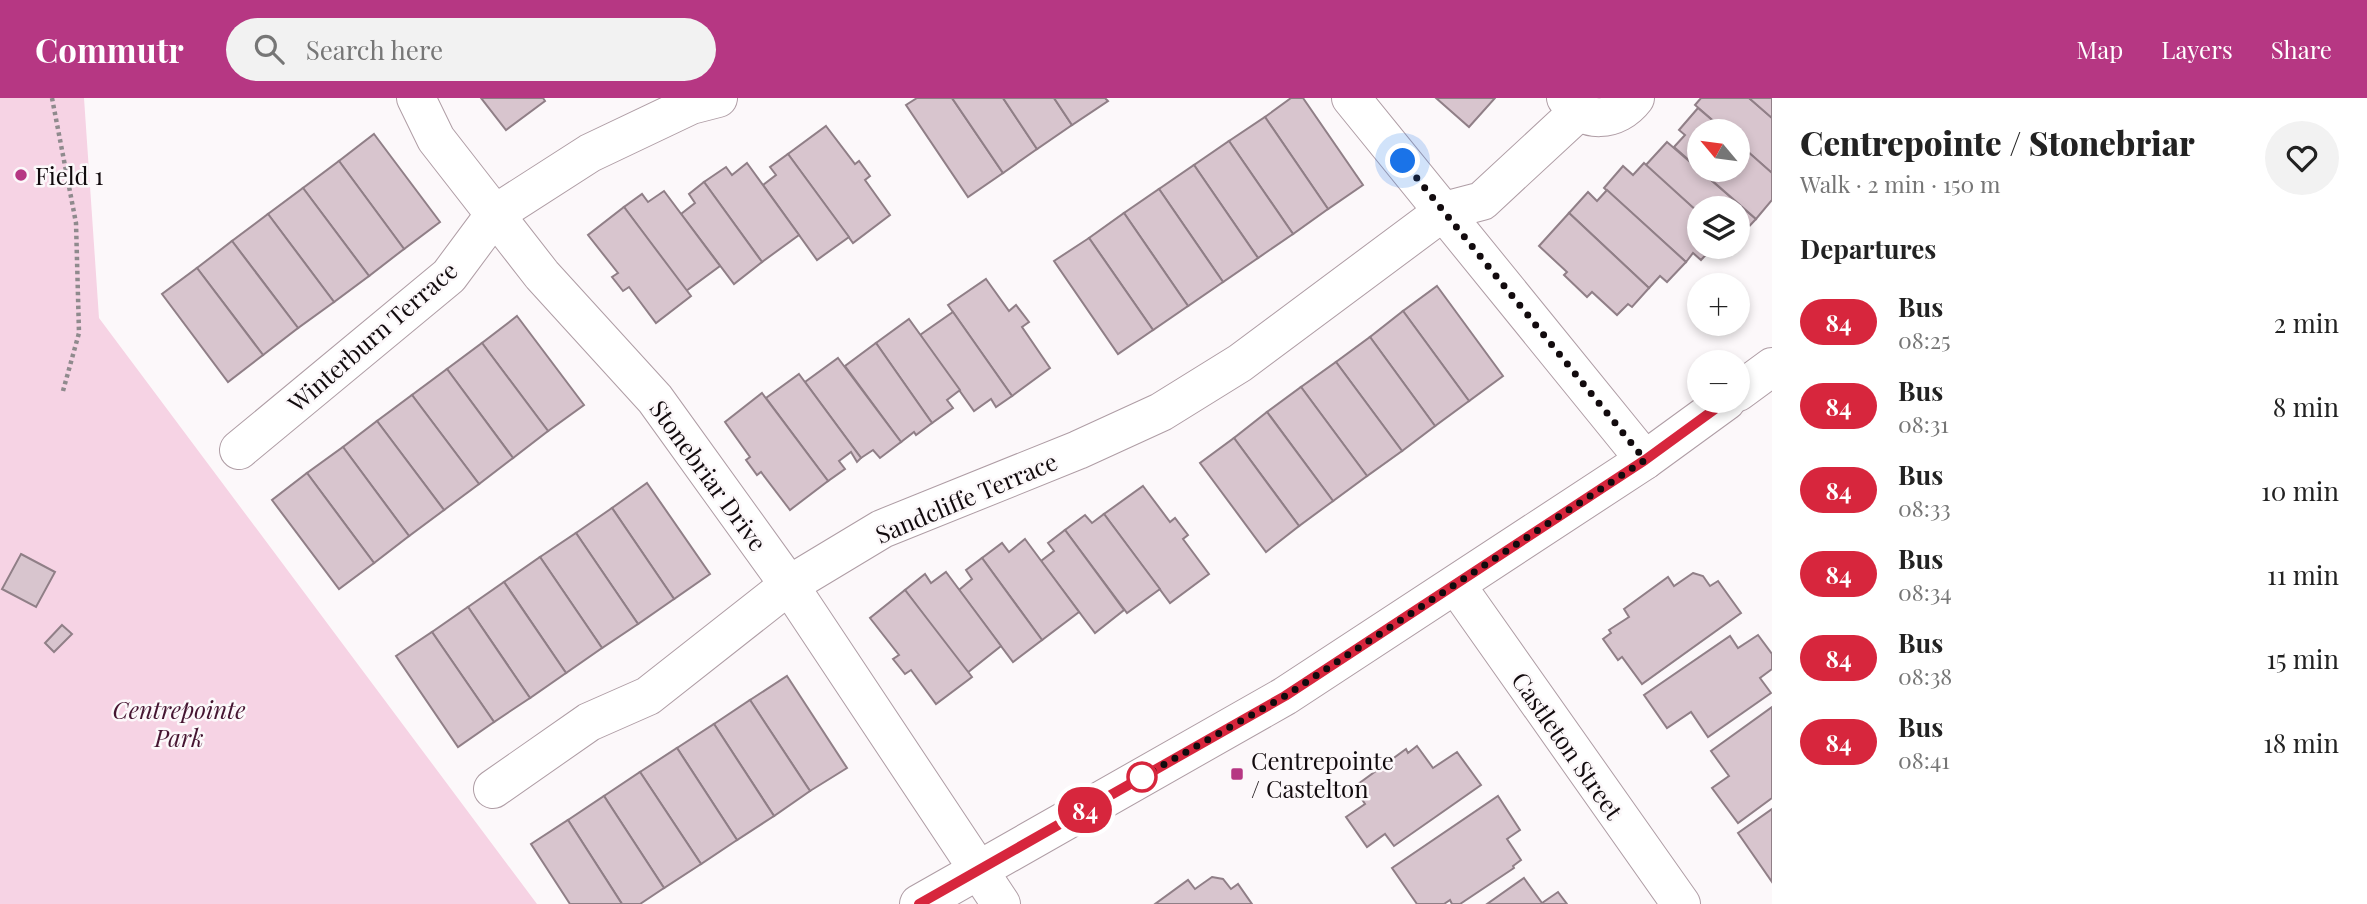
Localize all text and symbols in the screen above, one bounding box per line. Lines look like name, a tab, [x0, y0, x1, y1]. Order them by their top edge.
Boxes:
search box	[226, 18, 716, 81]
text: Commutr	[35, 27, 184, 71]
icon: search	[250, 30, 288, 68]
text: Search here	[306, 32, 443, 67]
text: Map	[2077, 33, 2123, 65]
text: Layers	[2161, 33, 2233, 65]
text: Share	[2271, 33, 2332, 65]
north arrow	[1687, 119, 1750, 182]
map controls	[1687, 119, 1750, 413]
text: Centrepointe / Stonebriar	[1800, 120, 2195, 164]
button: heart	[2265, 121, 2339, 195]
your location	[1385, 143, 1420, 178]
place label: Field 1	[35, 159, 103, 191]
marker: Field 1	[13, 167, 29, 183]
text: Walk · 2 min · 150 m	[1800, 168, 2001, 199]
button: layers	[1687, 196, 1750, 259]
text: Departures	[1800, 231, 1936, 266]
street label: Winterburn Terrace	[280, 254, 463, 419]
button: +	[1687, 273, 1750, 336]
text: Bus	[1898, 289, 1943, 324]
text: 2 min	[2274, 305, 2339, 340]
text: 84	[1825, 306, 1852, 338]
text: 08:25	[1898, 324, 1950, 355]
button: −	[1687, 350, 1750, 413]
text: Bus	[1898, 373, 1943, 408]
text: 8 min	[2273, 389, 2339, 424]
text: 84	[1825, 390, 1852, 422]
street label: Stonebriar Drive	[643, 393, 775, 557]
text: 08:31	[1898, 408, 1949, 439]
street label: Sandcliffe Terrace	[870, 444, 1062, 550]
text: Bus	[1898, 457, 1943, 492]
text: 10 min	[2261, 473, 2339, 508]
text: 84	[1825, 474, 1852, 506]
text: 08:33	[1898, 492, 1951, 523]
text: Bus	[1898, 541, 1943, 576]
text: 11 min	[2267, 557, 2339, 592]
text: 84	[1825, 558, 1852, 590]
text: 08:34	[1898, 576, 1952, 607]
text: Bus	[1898, 625, 1943, 660]
text: 15 min	[2267, 641, 2339, 676]
text: 84	[1825, 642, 1852, 674]
text: 08:38	[1898, 660, 1952, 691]
street label: Castleton Street	[1505, 665, 1631, 825]
park label: Centrepointe Park	[113, 693, 245, 753]
text: Bus	[1898, 709, 1943, 744]
text: 18 min	[2263, 725, 2339, 760]
text: 84	[1825, 726, 1852, 758]
place label: Centrepointe / Castelton	[1251, 744, 1394, 804]
text: 08:41	[1898, 744, 1950, 775]
unlabelled marker	[1127, 762, 1157, 792]
marker: Centrepointe / Castelton	[1229, 766, 1245, 782]
line badge: 84	[1054, 787, 1116, 833]
text: 84	[1072, 794, 1098, 826]

